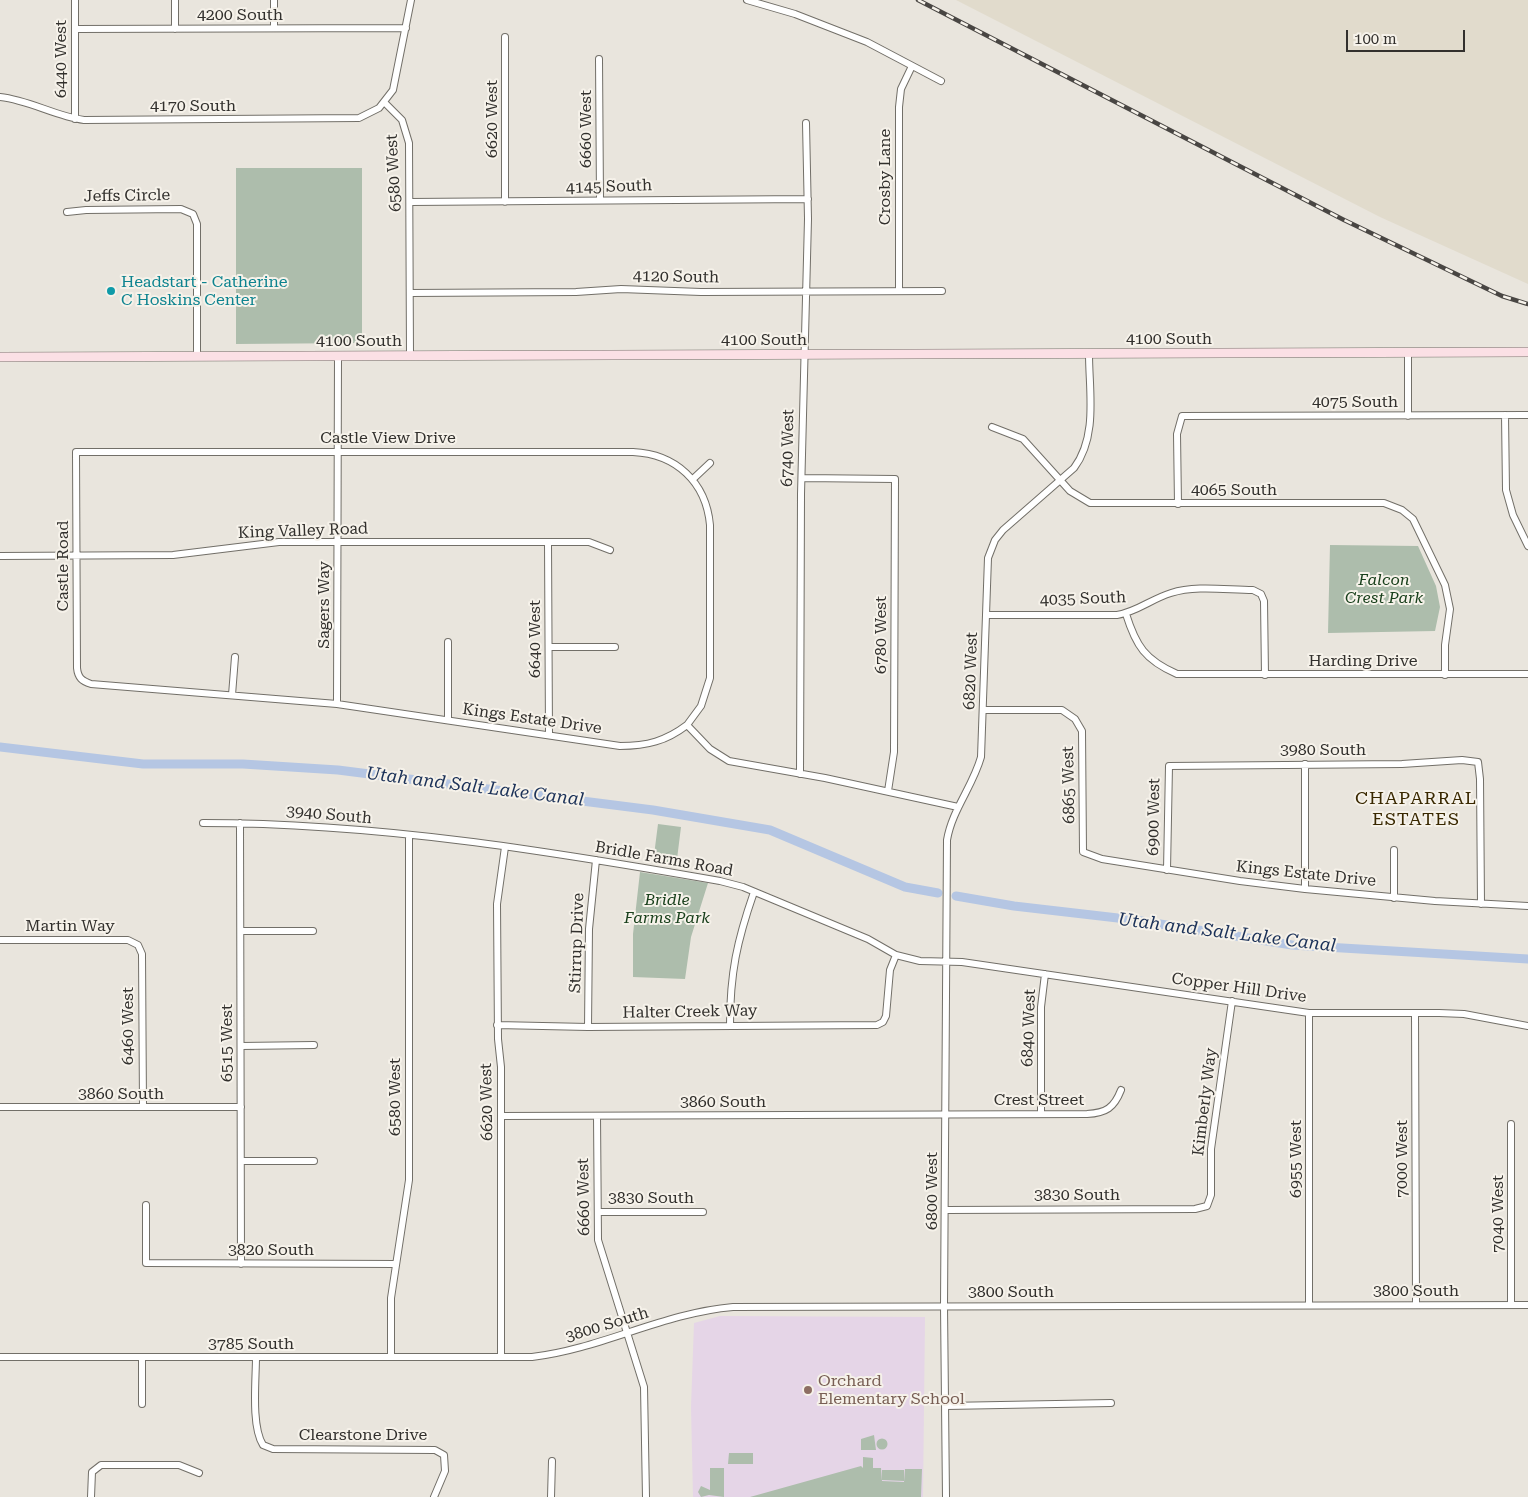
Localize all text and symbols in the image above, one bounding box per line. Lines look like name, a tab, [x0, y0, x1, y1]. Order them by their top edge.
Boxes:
street label: 4200 South	[197, 5, 283, 25]
street label: 6440 West	[51, 20, 71, 98]
scale bar	[1348, 20, 1467, 52]
text: 100 m	[1354, 30, 1397, 48]
street label: 6620 West	[482, 80, 502, 158]
street label: 6660 West	[576, 90, 596, 168]
street label: 4170 South	[150, 96, 236, 116]
street label: Crosby Lane	[875, 129, 895, 225]
street label: 6580 West	[382, 134, 406, 212]
street label: 4145 South	[566, 176, 652, 198]
street label: Jeffs Circle	[84, 186, 170, 206]
street label: 4120 South	[633, 267, 719, 287]
place label: Headstart - Catherine C Hoskins Center	[121, 272, 288, 310]
marker: Headstart - Catherine C Hoskins Center	[105, 285, 117, 297]
street label: 4100 South	[1126, 329, 1212, 349]
street label: 4100 South	[721, 330, 807, 350]
street label: 4100 South	[316, 331, 402, 351]
street label: 4075 South	[1312, 392, 1398, 412]
street label: 6740 West	[778, 409, 798, 487]
street label: Castle View Drive	[320, 428, 456, 448]
street label: 4065 South	[1191, 480, 1277, 500]
street label: King Valley Road	[238, 519, 368, 543]
street label: Castle Road	[53, 521, 73, 611]
street label: Sagers Way	[314, 561, 334, 649]
park label: Falcon Crest Park	[1345, 570, 1423, 608]
street label: 4035 South	[1040, 588, 1126, 610]
street label: 6780 West	[871, 596, 891, 674]
street label: 6640 West	[525, 600, 545, 678]
street label: 6820 West	[960, 632, 982, 710]
street label: Harding Drive	[1309, 651, 1417, 671]
street label: Kings Estate Drive	[461, 700, 603, 738]
street label: 3980 South	[1280, 740, 1366, 760]
street label: 6865 West	[1059, 746, 1079, 824]
water label: Utah and Salt Lake Canal	[365, 763, 585, 811]
street label: 6900 West	[1144, 778, 1164, 856]
district label: CHAPARRAL ESTATES	[1354, 788, 1478, 831]
street label: 3940 South	[285, 802, 373, 828]
street label: Bridle Farms Road	[593, 837, 735, 881]
street label: Kings Estate Drive	[1235, 857, 1377, 891]
park label: Bridle Farms Park	[624, 890, 710, 928]
street label: Stirrup Drive	[566, 893, 588, 993]
water label: Utah and Salt Lake Canal	[1117, 909, 1337, 957]
street label: Martin Way	[25, 916, 115, 936]
street label: Copper Hill Drive	[1170, 969, 1308, 1007]
street label: 6460 West	[118, 987, 138, 1065]
street label: 6840 West	[1018, 989, 1040, 1067]
street label: Halter Creek Way	[622, 1001, 758, 1023]
street label: 6515 West	[217, 1004, 237, 1082]
street label: Kimberly Way	[1189, 1047, 1221, 1157]
street label: 6580 West	[385, 1058, 405, 1136]
street label: 6620 West	[477, 1063, 497, 1141]
street label: 3860 South	[78, 1084, 164, 1104]
street label: Crest Street	[994, 1090, 1084, 1110]
street label: 3860 South	[680, 1092, 766, 1112]
street label: 6955 West	[1286, 1120, 1306, 1198]
street label: 7000 West	[1392, 1120, 1412, 1198]
street label: 6800 West	[922, 1152, 942, 1230]
street label: 6660 West	[574, 1158, 594, 1236]
street label: 7040 West	[1488, 1175, 1508, 1253]
street label: 3830 South	[1034, 1185, 1120, 1205]
street label: 3830 South	[608, 1188, 694, 1208]
street label: 3820 South	[228, 1240, 314, 1260]
street label: 3800 South	[1373, 1281, 1459, 1301]
street label: 3800 South	[968, 1282, 1054, 1302]
street label: 3800 South	[563, 1303, 651, 1347]
street label: 3785 South	[208, 1334, 294, 1354]
place label: Orchard Elementary School	[818, 1371, 965, 1409]
marker: Orchard Elementary School	[802, 1384, 814, 1396]
street label: Clearstone Drive	[299, 1425, 427, 1445]

